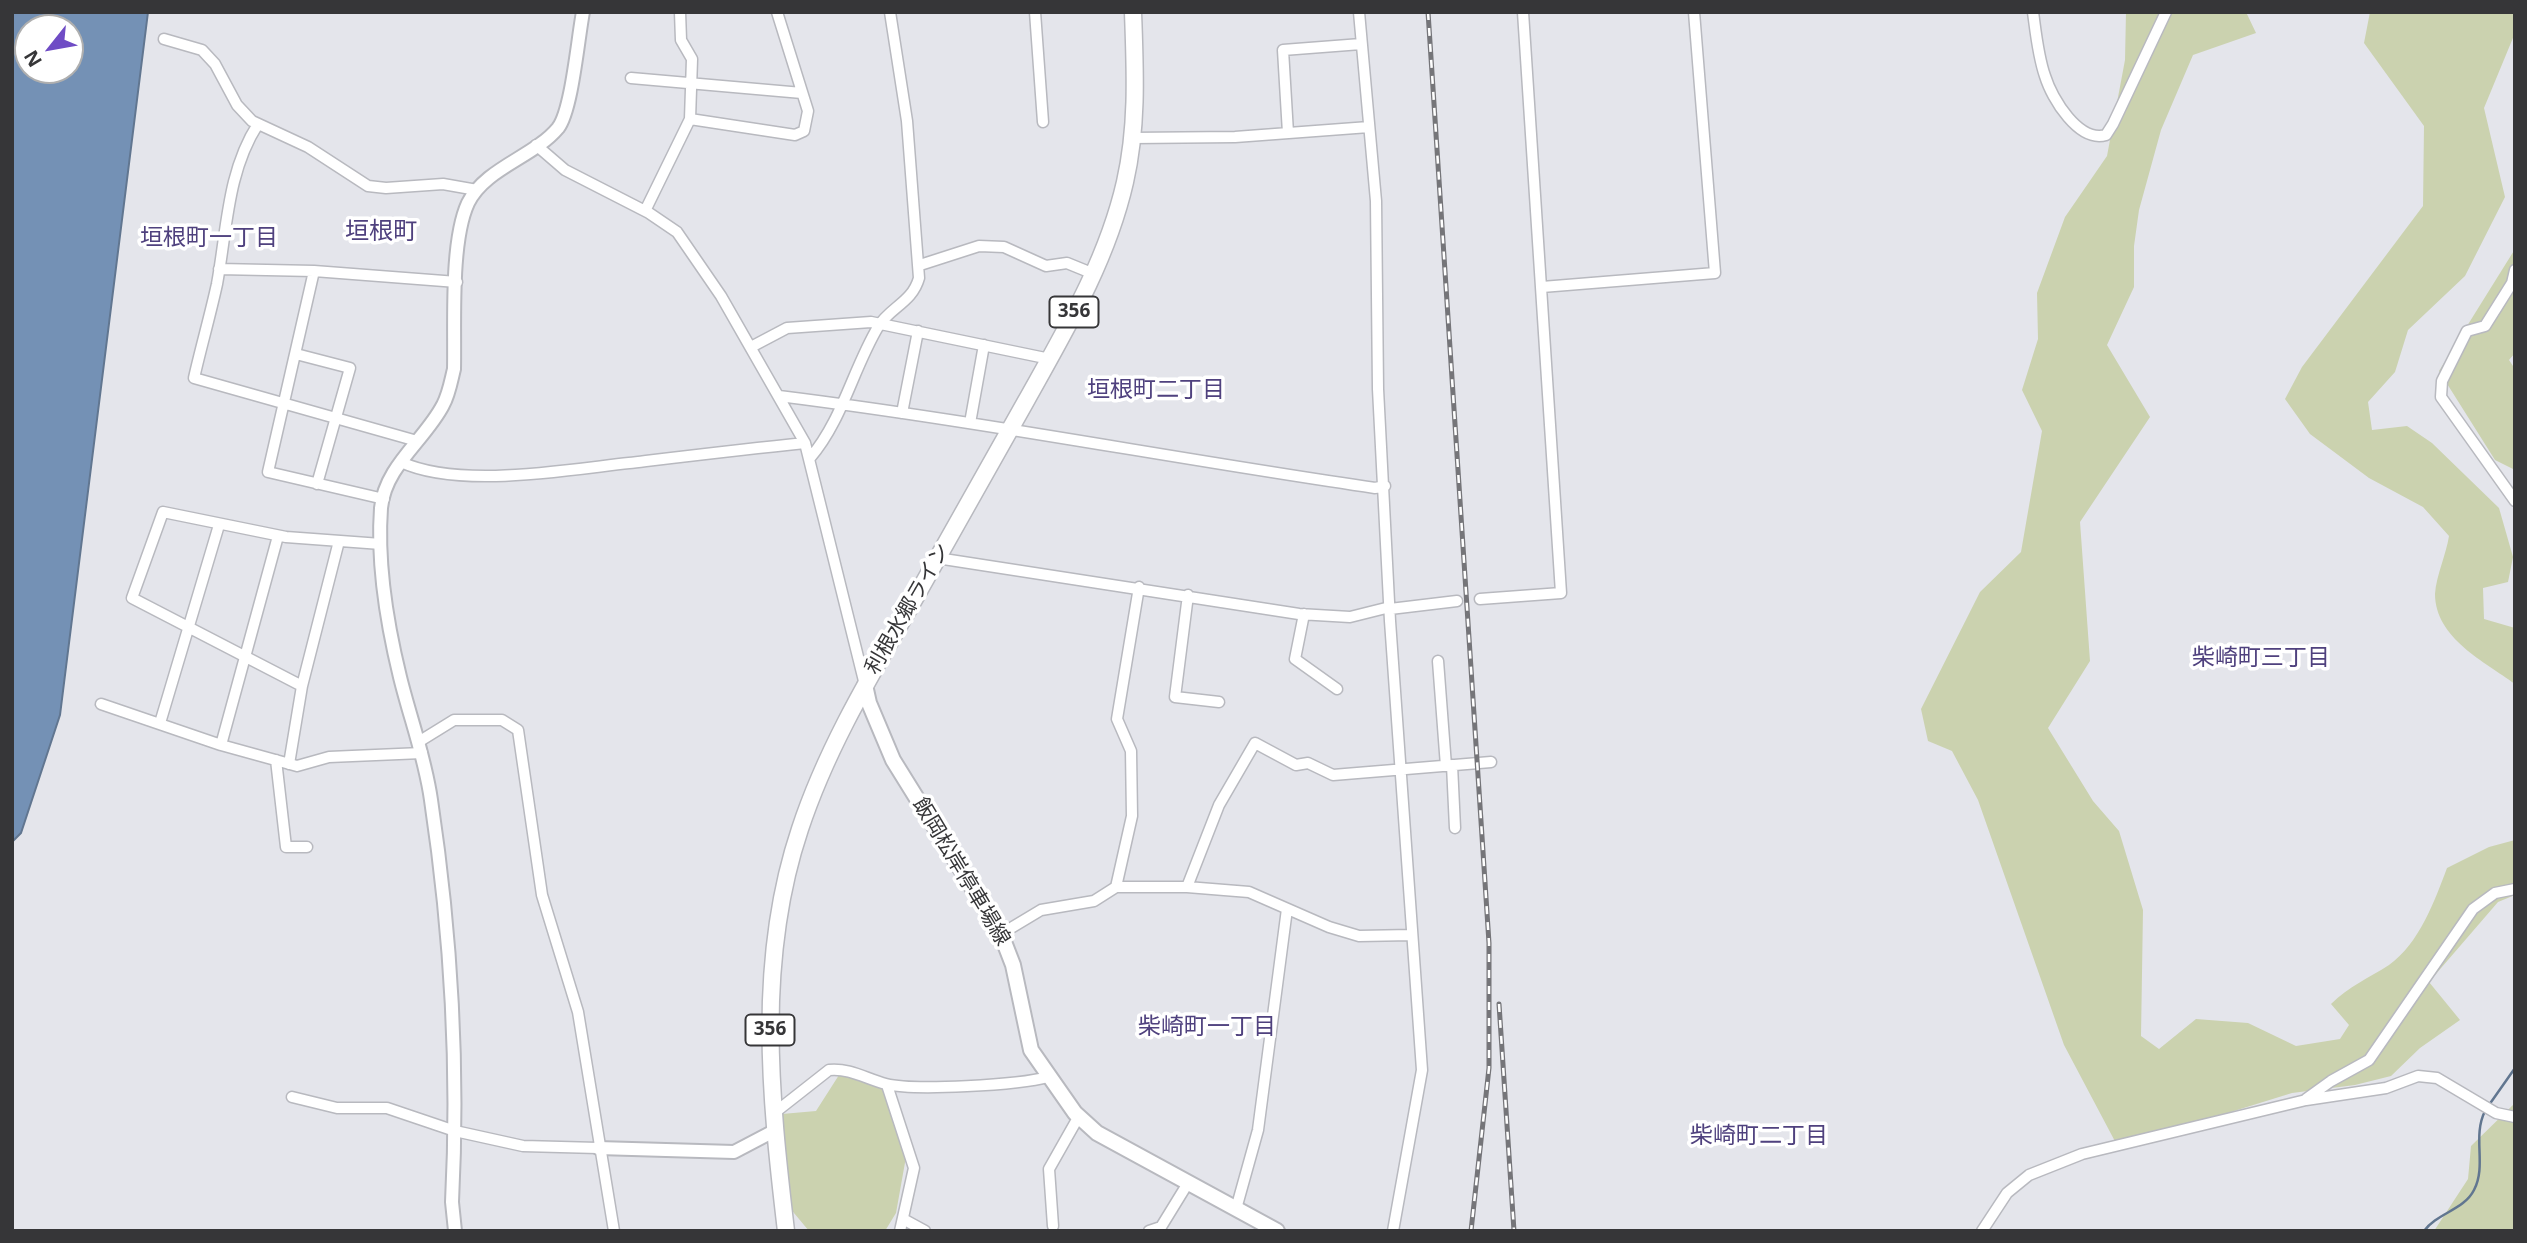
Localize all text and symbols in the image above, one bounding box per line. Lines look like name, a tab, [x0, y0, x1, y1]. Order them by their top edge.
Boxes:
north arrow	[14, 14, 84, 84]
text: N	[18, 45, 48, 72]
district label: 垣根町	[345, 218, 417, 246]
district label: 垣根町一丁目	[140, 224, 278, 252]
road number: 356	[1050, 296, 1098, 328]
district label: 垣根町二丁目	[1087, 376, 1225, 404]
street label: 利根水郷ライン	[860, 539, 956, 679]
district label: 柴崎町三丁目	[2192, 644, 2330, 672]
street label: 飯岡松岸停車場線	[907, 794, 1015, 950]
district label: 柴崎町一丁目	[1138, 1013, 1276, 1041]
road number: 356	[746, 1014, 794, 1046]
district label: 柴崎町二丁目	[1690, 1122, 1828, 1150]

